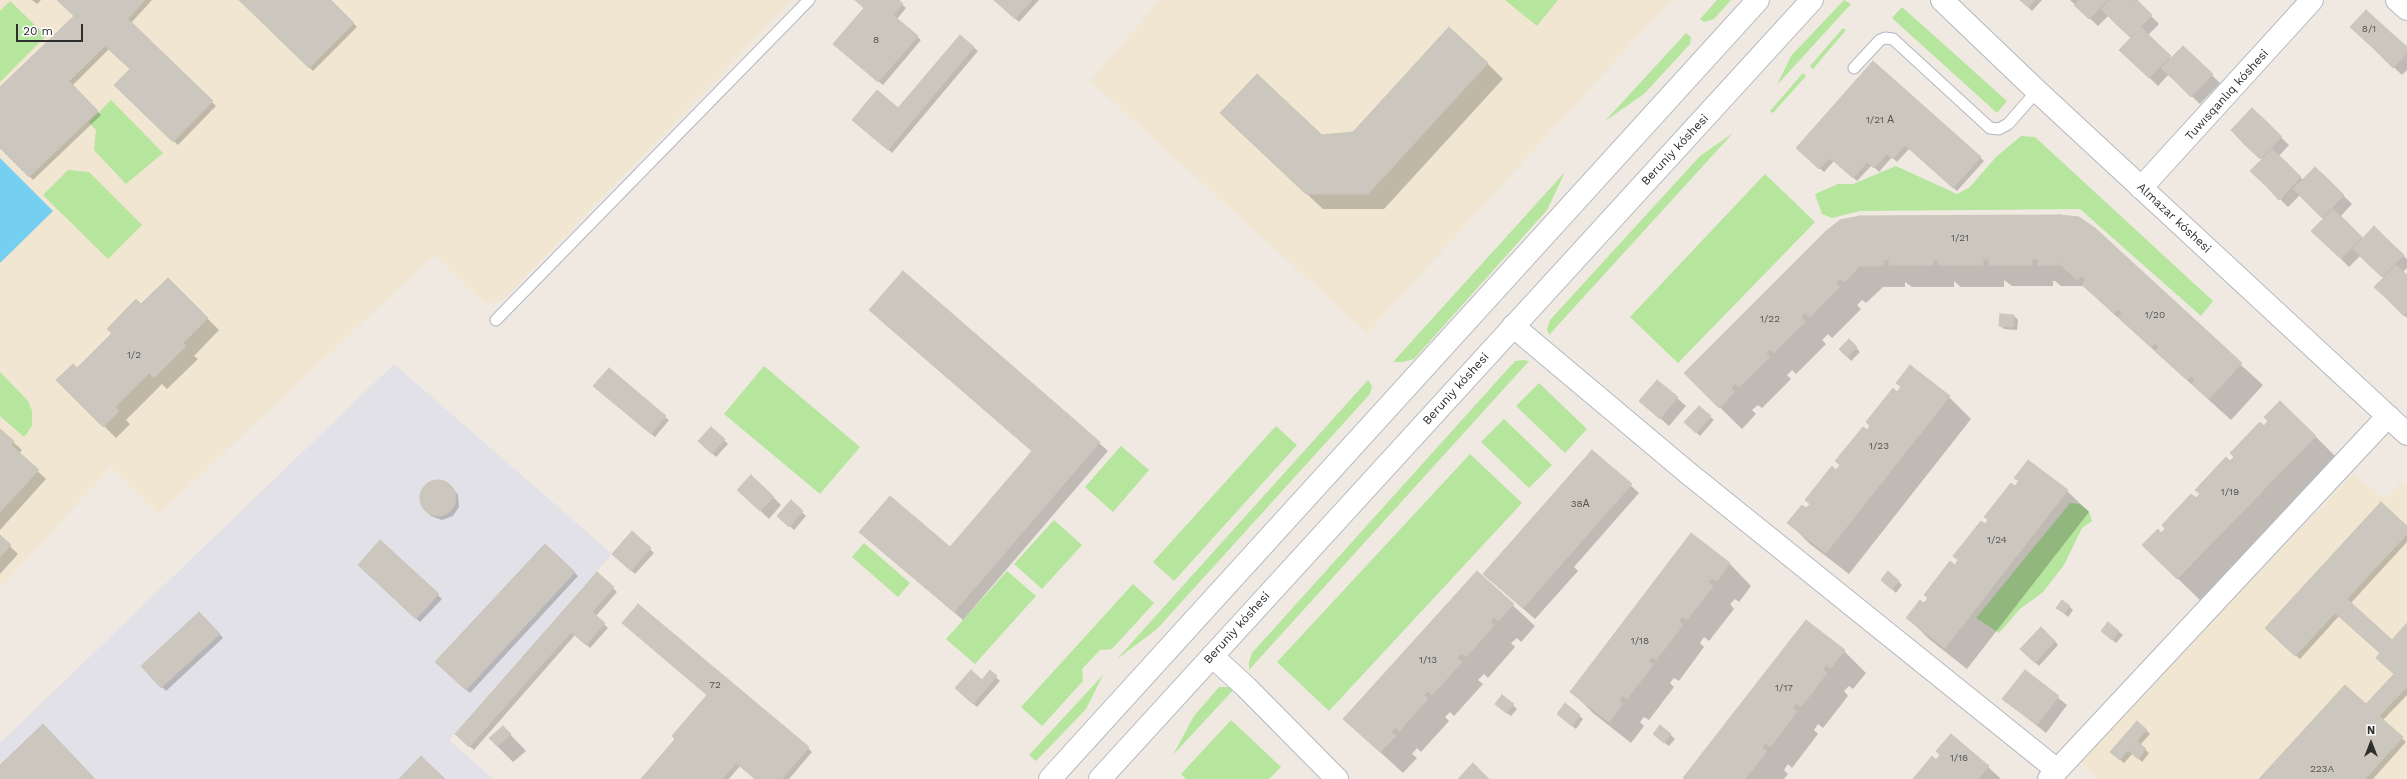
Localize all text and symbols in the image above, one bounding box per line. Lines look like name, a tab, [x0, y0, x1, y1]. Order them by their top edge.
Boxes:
scale bar	[18, 16, 85, 42]
house number: 8/1	[2362, 23, 2376, 35]
text: 20 m	[23, 24, 53, 38]
house number: 8	[873, 34, 879, 46]
street label: Tuwısqanlıq kóshesi	[2182, 46, 2272, 144]
street label: Beruniy kóshesi	[1638, 111, 1712, 189]
house number: 1/21 А	[1866, 114, 1894, 126]
street label: Almazar kóshesi	[2134, 180, 2214, 256]
house number: 1/21	[1951, 232, 1969, 244]
house number: 1/20	[2145, 309, 2165, 321]
house number: 1/22	[1760, 313, 1780, 325]
house number: 1/2	[127, 349, 141, 361]
street label: Beruniy kóshesi	[1420, 350, 1492, 428]
house number: 1/23	[1869, 440, 1889, 452]
house number: 1/19	[2221, 486, 2239, 498]
house number: 38А	[1571, 498, 1589, 510]
house number: 1/24	[1987, 534, 2007, 546]
street label: Beruniy kóshesi	[1201, 589, 1273, 667]
house number: 1/18	[1631, 635, 1649, 647]
house number: 1/13	[1419, 654, 1437, 666]
house number: 72	[709, 679, 721, 691]
house number: 1/17	[1775, 682, 1793, 694]
north arrow	[2351, 723, 2391, 763]
text: N	[2367, 724, 2375, 737]
house number: 1/16	[1950, 752, 1968, 764]
house number: 223A	[2310, 763, 2334, 775]

